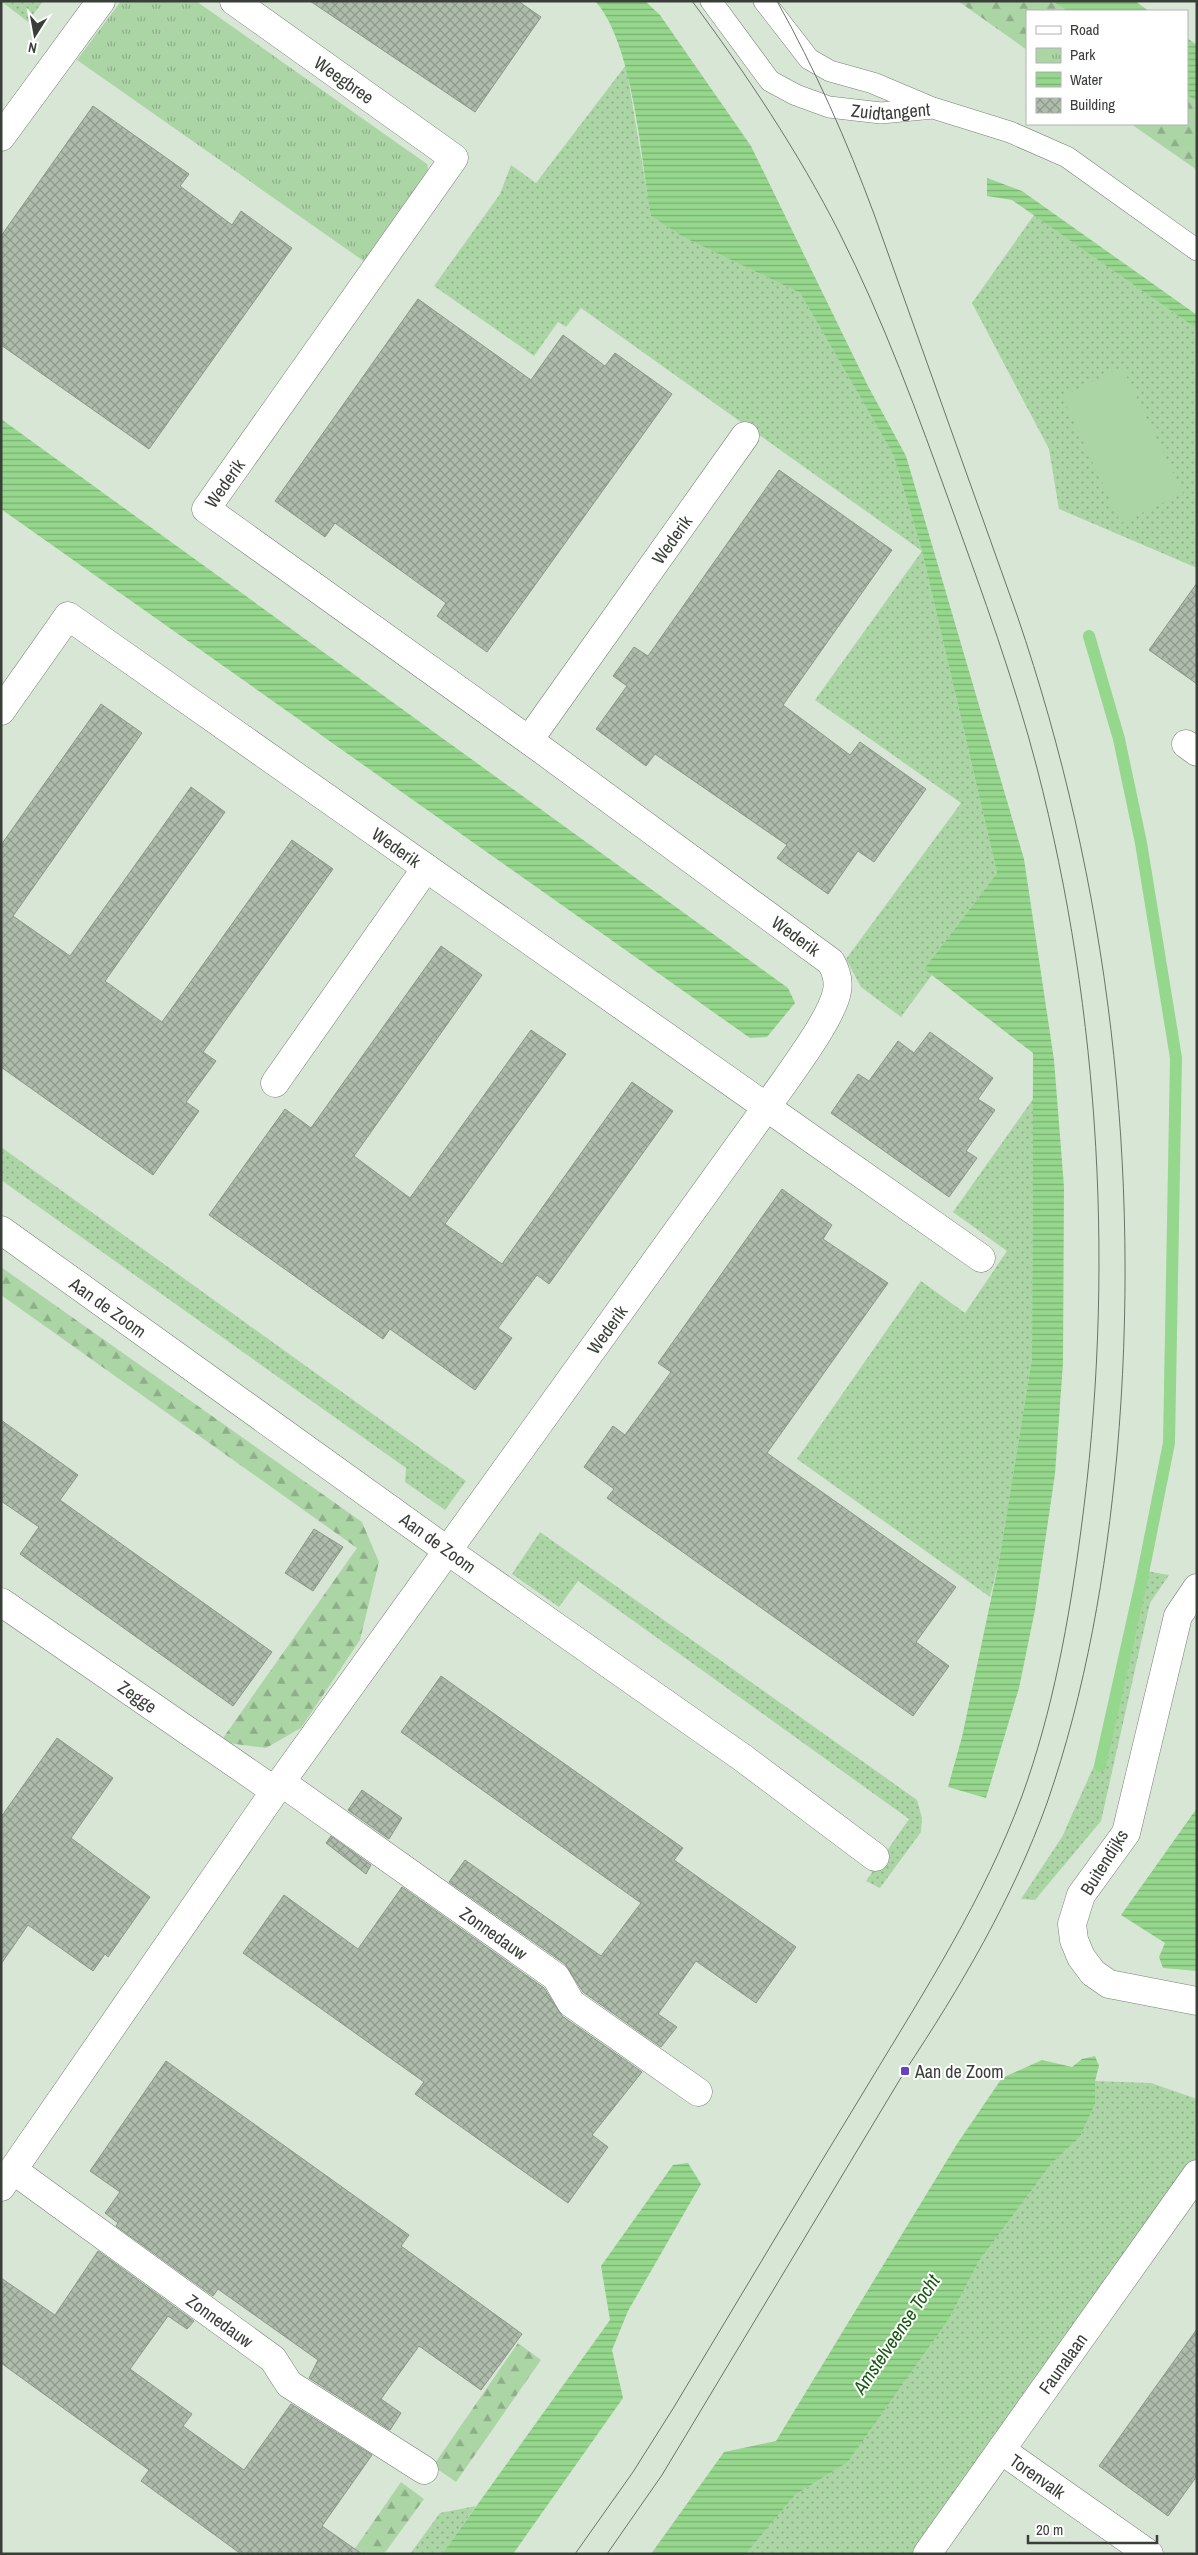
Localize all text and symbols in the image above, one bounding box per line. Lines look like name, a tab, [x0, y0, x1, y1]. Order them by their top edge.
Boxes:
north arrow	[10, 10, 60, 60]
legend	[1026, 10, 1188, 125]
text: Road	[1070, 19, 1099, 40]
text: N	[27, 38, 38, 57]
text: Park	[1070, 44, 1096, 65]
street label: Weegbree	[309, 50, 379, 110]
text: Water	[1070, 69, 1102, 90]
text: Building	[1070, 94, 1115, 115]
street label: Zuidtangent	[850, 96, 931, 125]
street label: Wederik	[198, 453, 251, 513]
street label: Wederik	[645, 509, 698, 569]
street label: Wederik	[367, 821, 427, 873]
street label: Wederik	[767, 910, 826, 963]
street label: Aan de Zoom	[64, 1270, 152, 1343]
street label: Wederik	[581, 1299, 633, 1359]
street label: Aan de Zoom	[394, 1506, 481, 1579]
street label: Zegge	[113, 1674, 162, 1718]
street label: Buitendijks	[1074, 1824, 1134, 1900]
street label: Zonnedauw	[455, 1900, 533, 1966]
place label: Aan de Zoom	[914, 2059, 1004, 2084]
marker: Aan de Zoom	[899, 2065, 911, 2077]
water label: Amstelveense Tocht	[846, 2269, 946, 2400]
street label: Zonnedauw	[181, 2288, 259, 2354]
street label: Faunalaan	[1032, 2328, 1093, 2399]
street label: Torenvalk	[1005, 2447, 1071, 2505]
scale bar	[1028, 2512, 1157, 2544]
text: 20 m	[1036, 2519, 1063, 2540]

